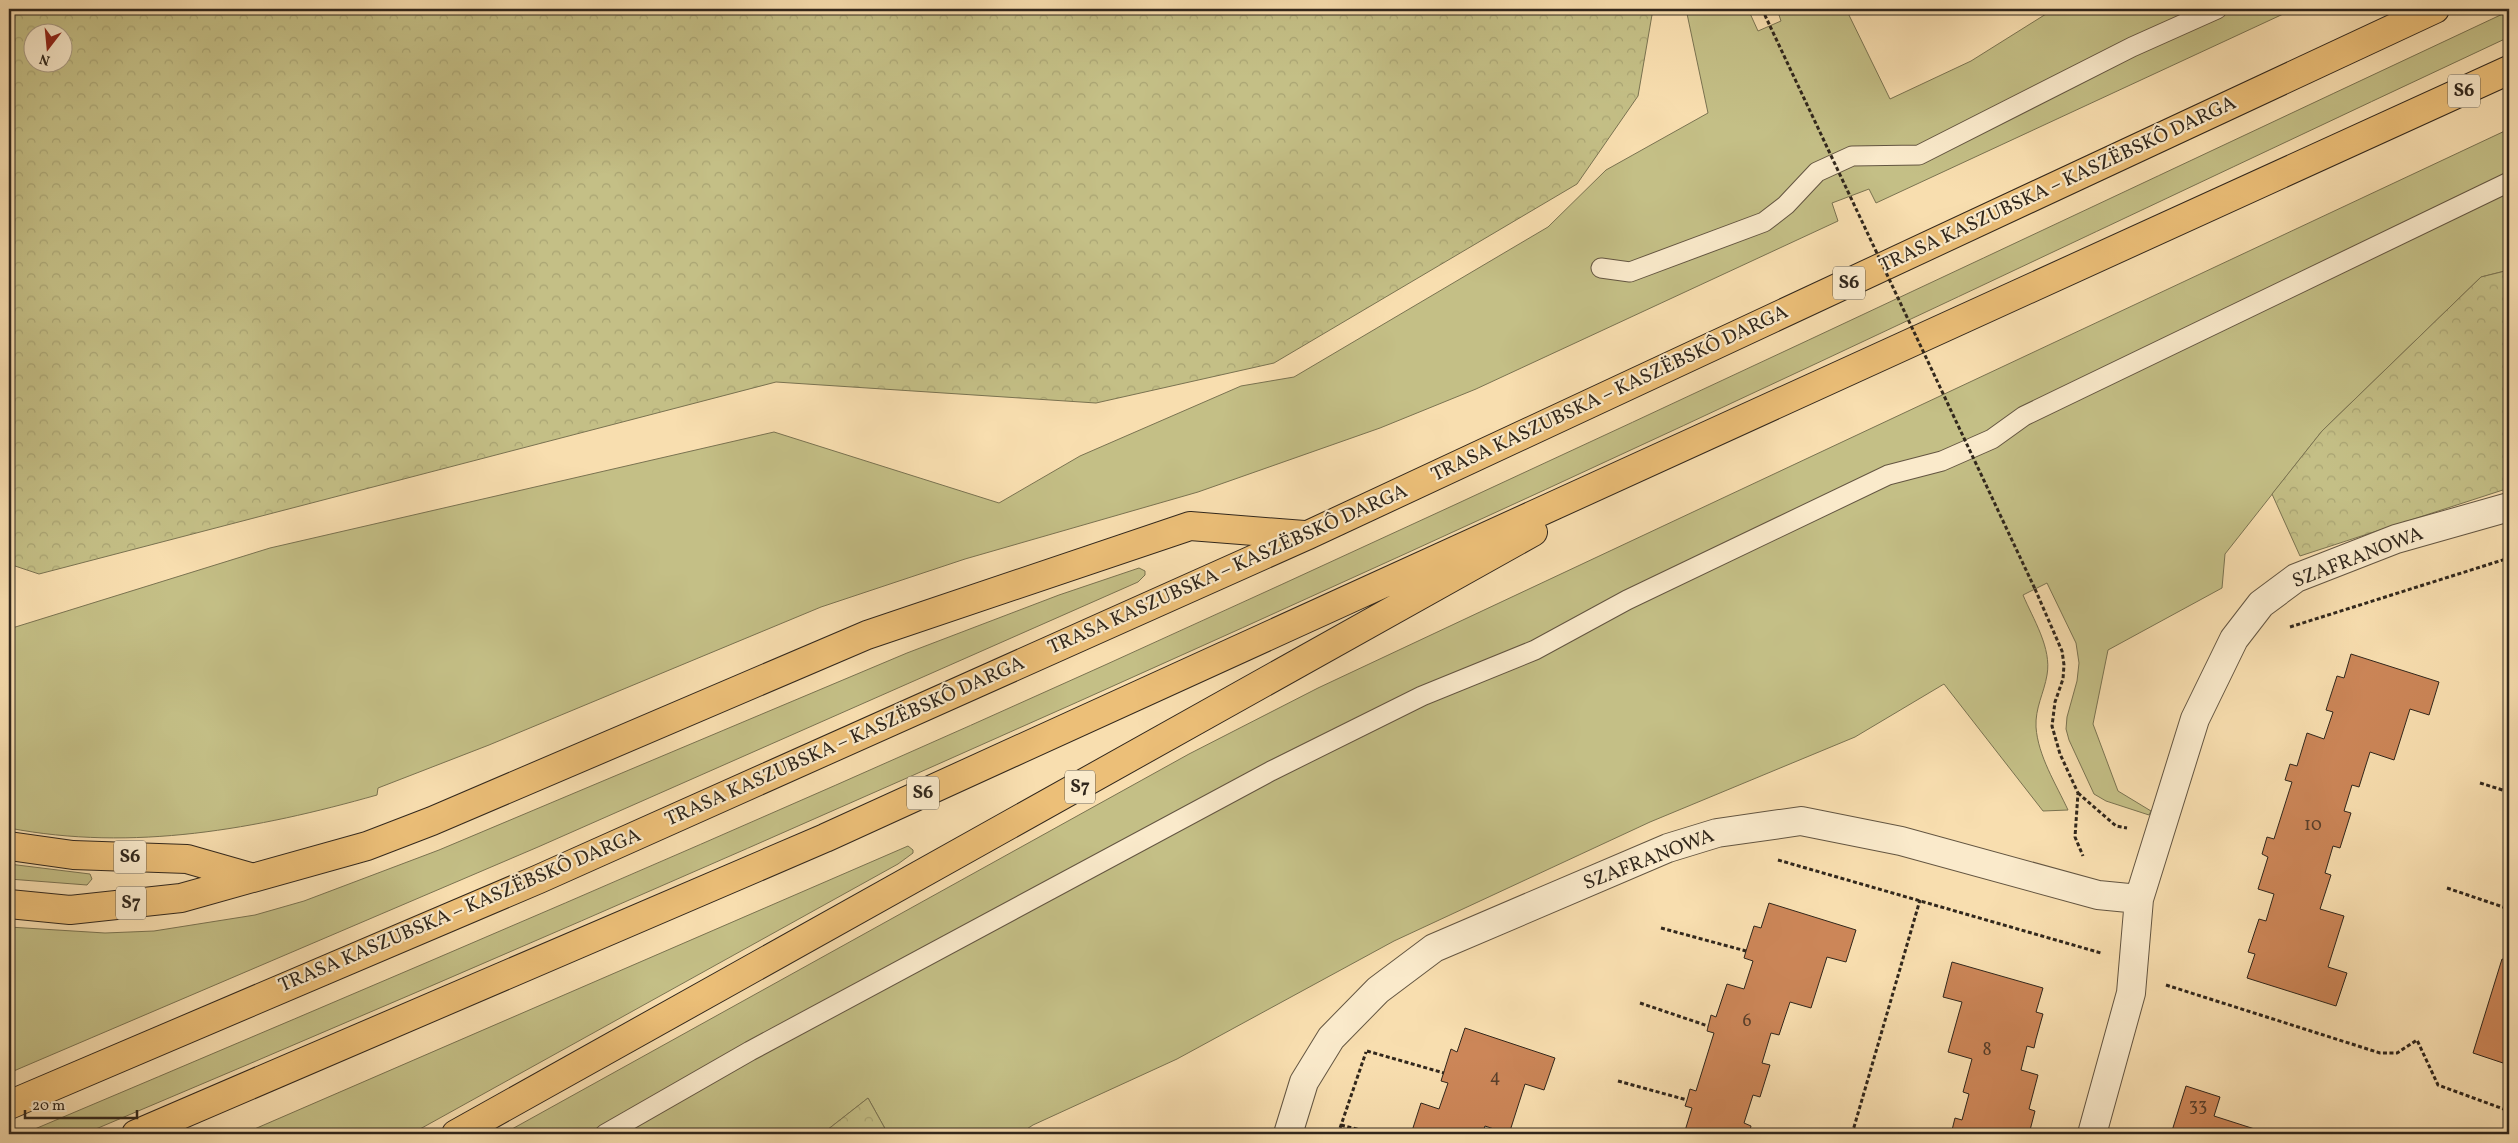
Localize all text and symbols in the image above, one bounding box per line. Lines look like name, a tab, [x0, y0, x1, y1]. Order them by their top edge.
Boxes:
north arrow	[22, 22, 72, 72]
text: N	[37, 49, 52, 70]
road number: S6	[2448, 74, 2480, 108]
street label: TRASA KASZUBSKA – KASZËBSKÔ DARGA	[1875, 90, 2241, 280]
road number: S6	[1833, 266, 1865, 300]
street label: TRASA KASZUBSKA – KASZËBSKÔ DARGA	[1427, 299, 1793, 489]
street label: TRASA KASZUBSKA – KASZËBSKÔ DARGA	[1044, 478, 1412, 662]
street label: SZAFRANOWA	[2289, 520, 2427, 596]
street label: TRASA KASZUBSKA – KASZËBSKÔ DARGA	[661, 650, 1029, 834]
road number: S7	[1065, 770, 1095, 804]
road number: S6	[907, 776, 939, 810]
house number: 10	[2304, 813, 2322, 838]
street label: TRASA KASZUBSKA – KASZËBSKÔ DARGA	[275, 822, 645, 1000]
street label: SZAFRANOWA	[1580, 822, 1718, 898]
road number: S6	[114, 840, 146, 874]
road number: S7	[116, 886, 146, 920]
house number: 6	[1742, 1009, 1752, 1034]
house number: 8	[1982, 1038, 1992, 1063]
house number: 4	[1490, 1065, 1500, 1090]
scale bar	[25, 1088, 138, 1120]
house number: 33	[2189, 1094, 2207, 1119]
text: 20 m	[32, 1096, 65, 1117]

